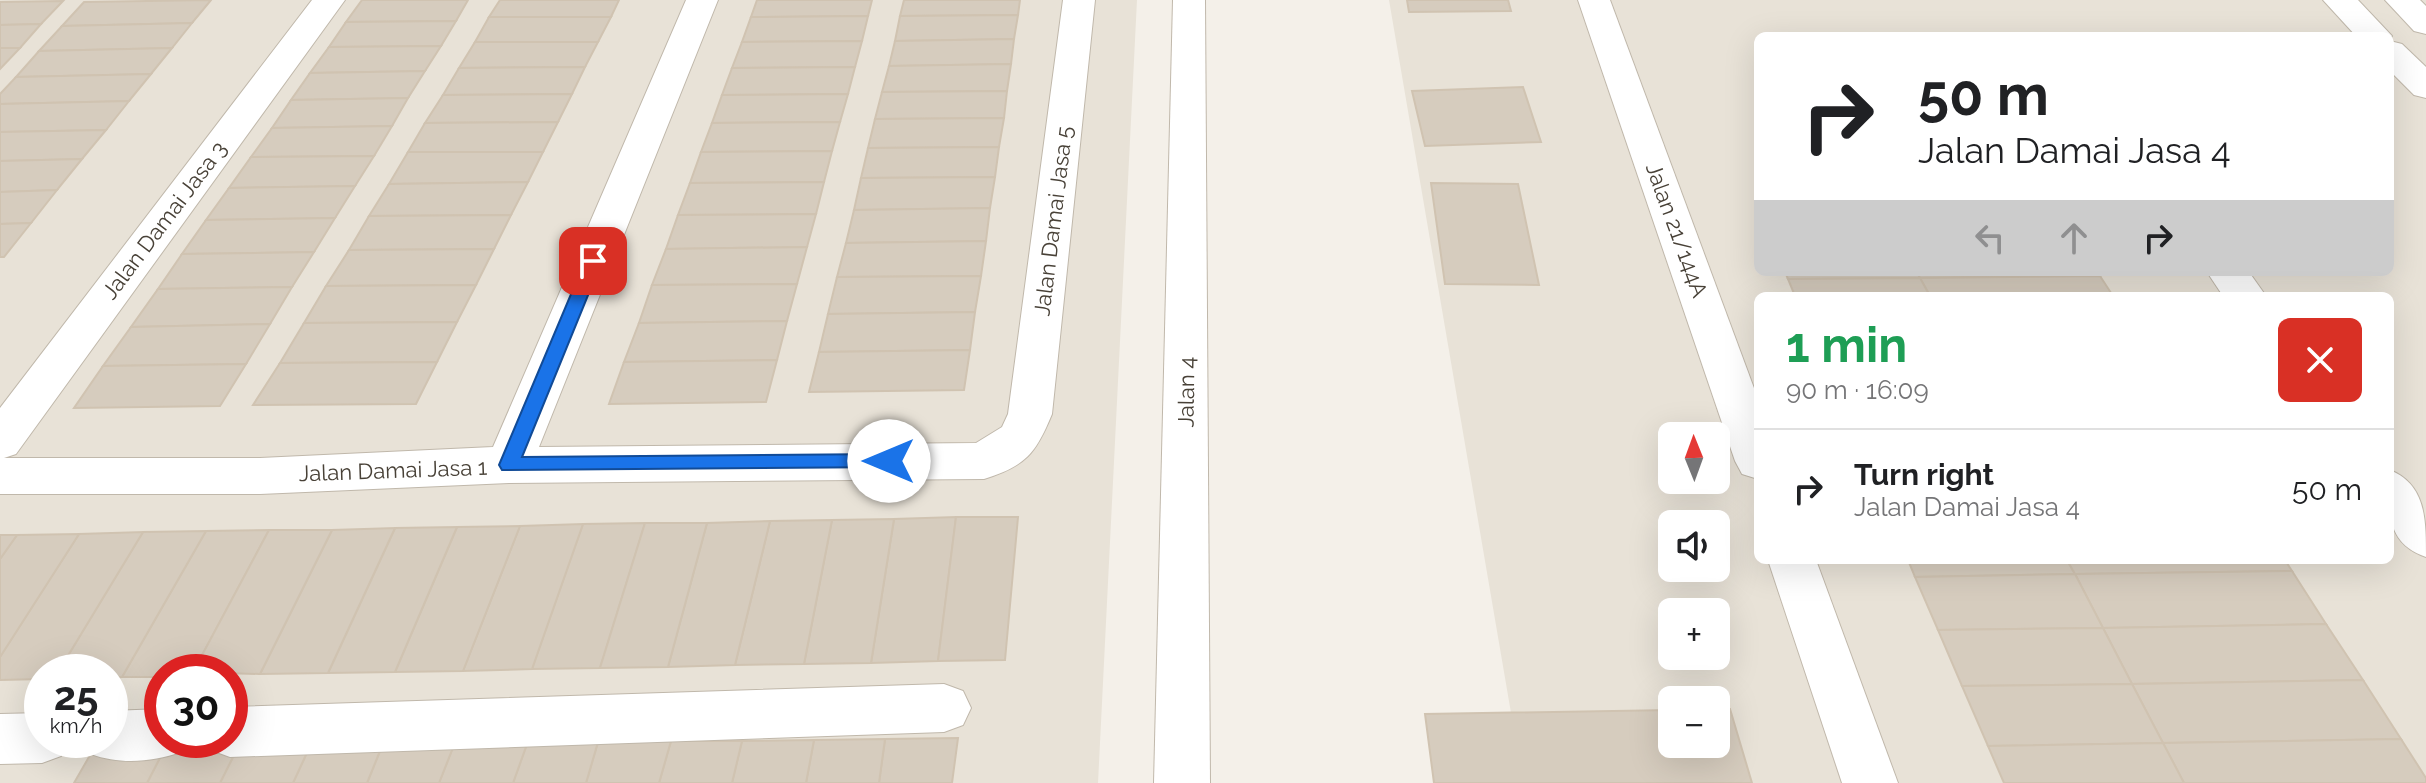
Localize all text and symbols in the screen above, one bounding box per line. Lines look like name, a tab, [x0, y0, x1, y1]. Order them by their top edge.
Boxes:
text: 50 m	[1918, 62, 2049, 128]
icon: right	[1786, 64, 1890, 168]
street label: Jalan Damai Jasa 5	[1028, 125, 1078, 317]
text: Jalan Damai Jasa 4	[1918, 129, 2231, 171]
street label: Jalan Damai Jasa 3	[96, 136, 232, 304]
street label: Jalan 21/144A	[1641, 159, 1713, 301]
icon: left	[1968, 216, 2012, 260]
icon: ahead	[2052, 216, 2096, 260]
icon: right	[2136, 216, 2180, 260]
pin	[559, 227, 627, 295]
icon: arrive	[571, 239, 615, 283]
text: 1 min	[1786, 317, 1907, 373]
button: close	[2278, 318, 2362, 402]
street label: Jalan 4	[1172, 356, 1200, 428]
text: 90 m · 16:09	[1786, 375, 1929, 405]
position arrow	[847, 419, 931, 503]
north arrow	[1658, 422, 1730, 494]
map controls	[1658, 422, 1730, 758]
street label: Jalan Damai Jasa 1	[298, 454, 488, 486]
text: Turn right	[1854, 457, 1994, 492]
icon: right	[1786, 467, 1830, 511]
text: 50 m	[2292, 472, 2362, 507]
text: Jalan Damai Jasa 4	[1854, 492, 2080, 522]
button: sound	[1658, 510, 1730, 582]
button: +	[1658, 598, 1730, 670]
speed limit sign: 30	[144, 654, 248, 758]
text: 25	[54, 672, 98, 719]
button: −	[1658, 686, 1730, 758]
text: km/h	[50, 714, 102, 738]

